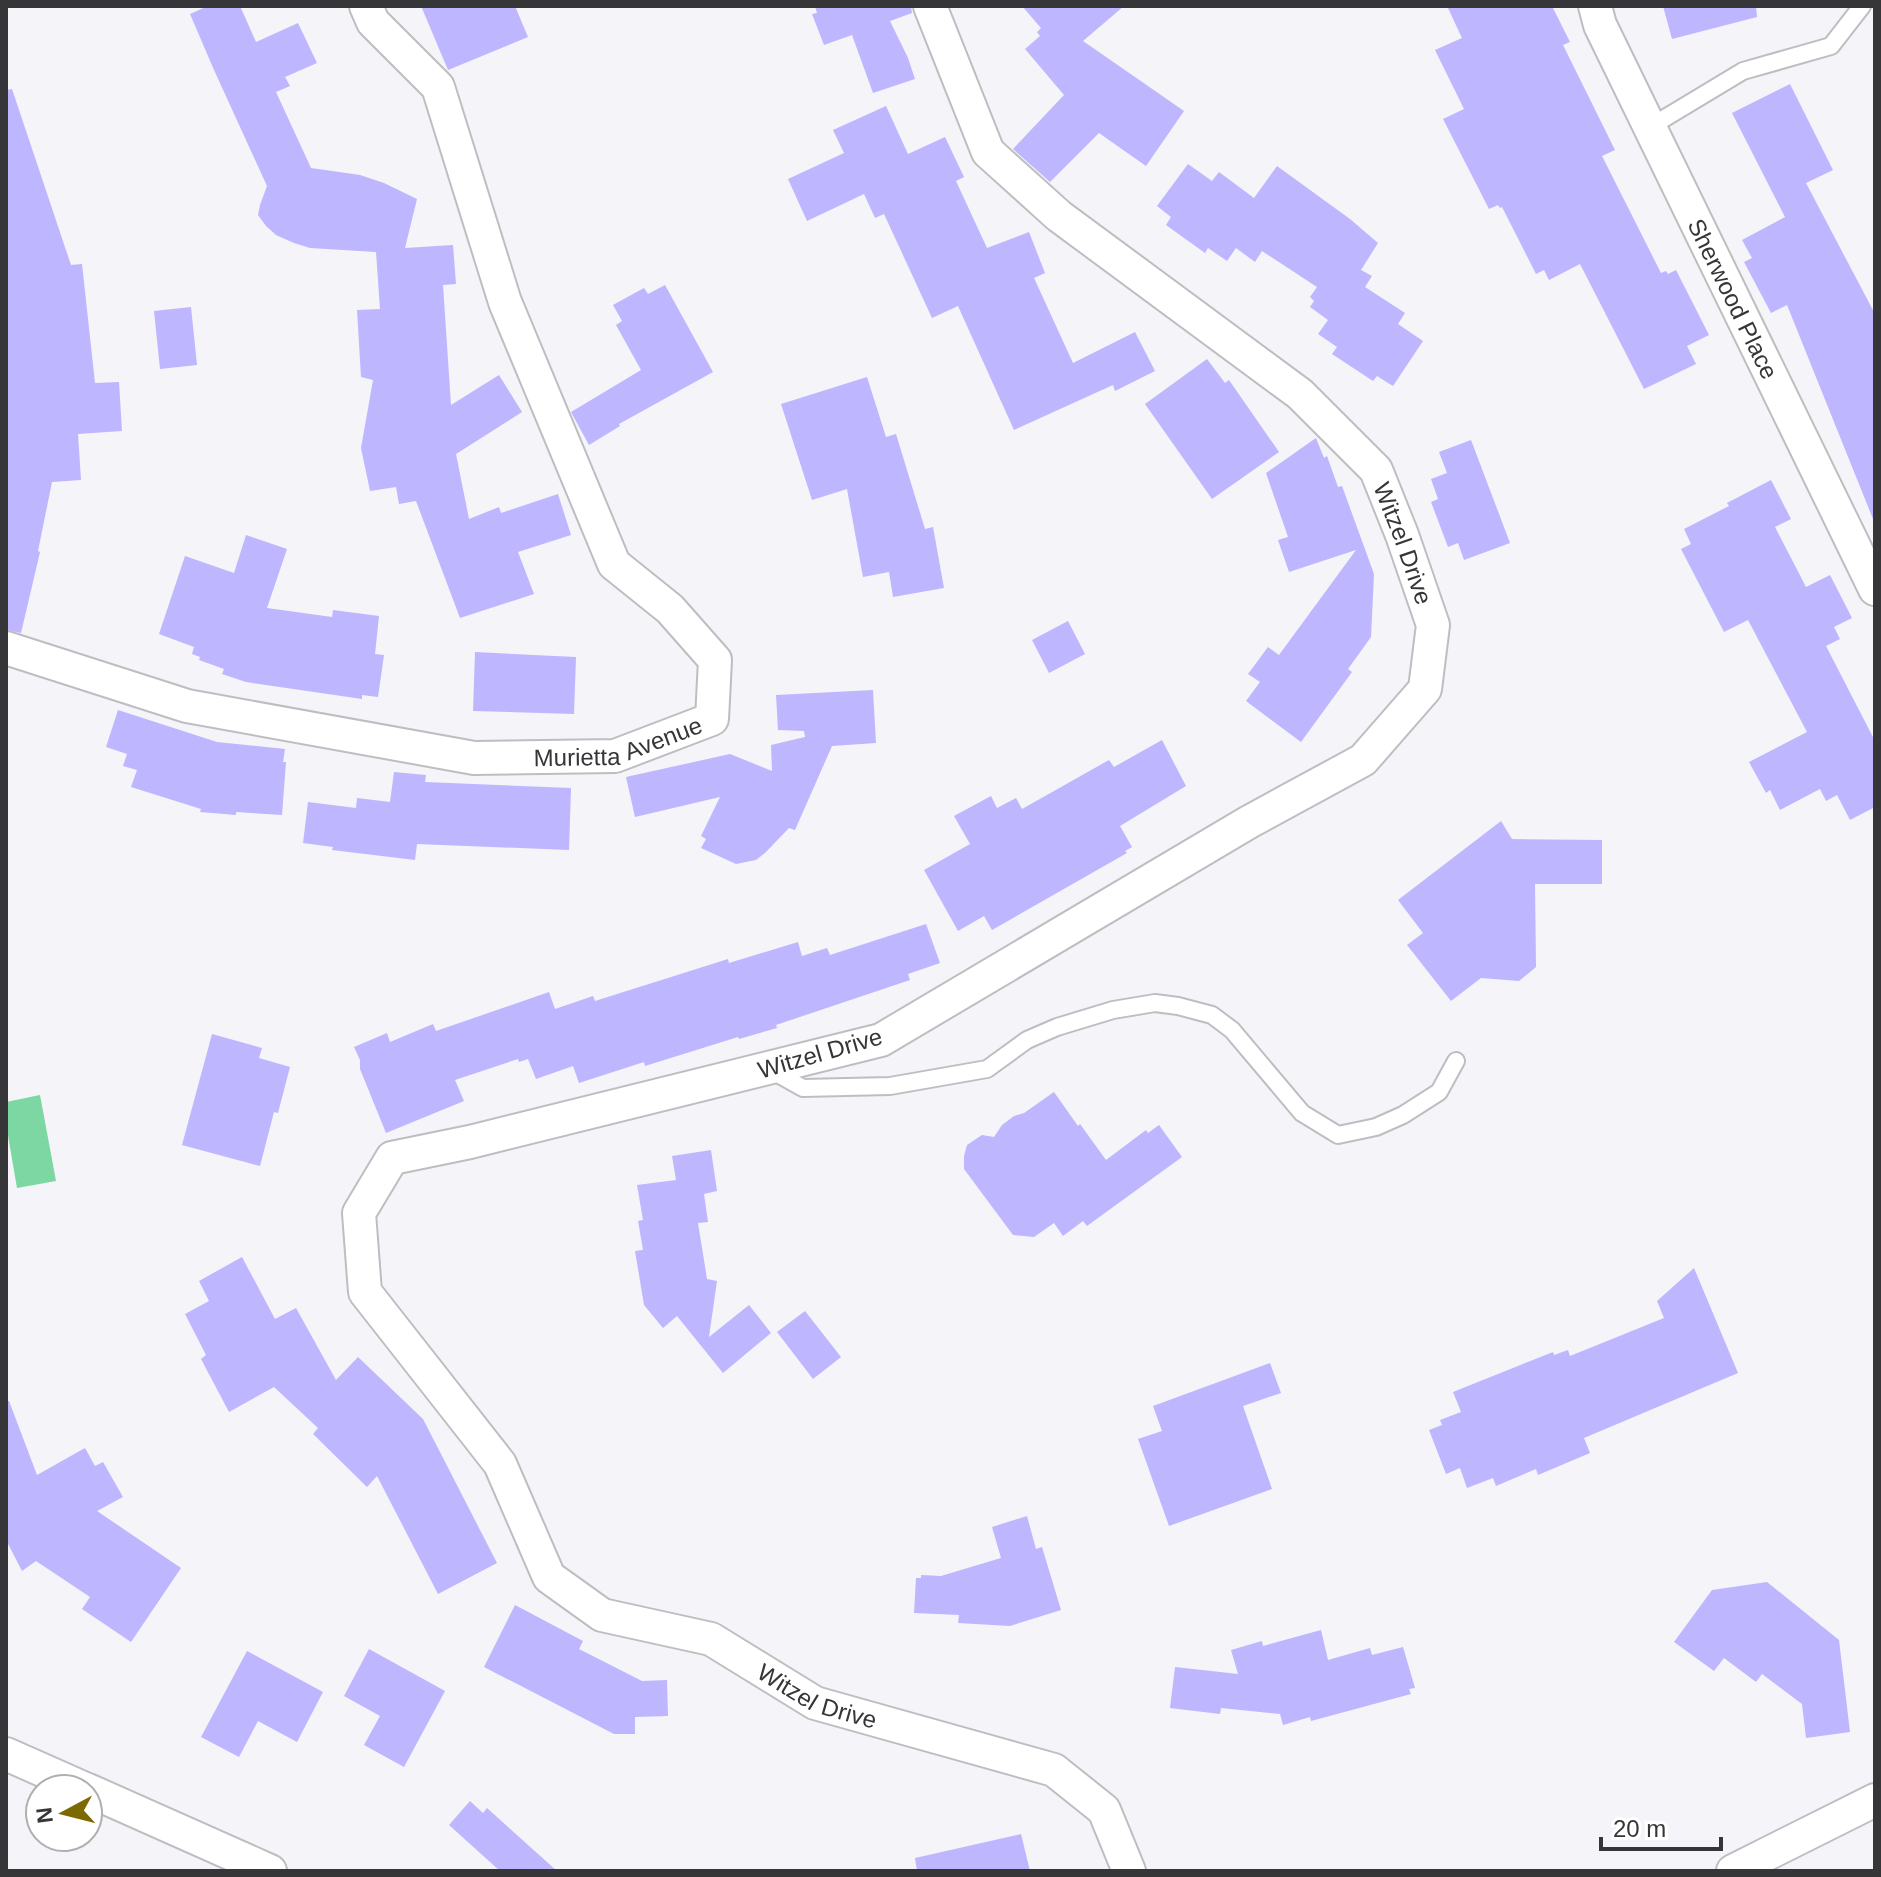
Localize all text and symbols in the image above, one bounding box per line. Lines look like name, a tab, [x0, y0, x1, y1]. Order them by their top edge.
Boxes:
street label: Sherwood Place	[1683, 214, 1784, 383]
street label: Witzel Drive	[1369, 478, 1438, 608]
street label: Murietta Avenue	[534, 711, 706, 771]
street label: Witzel Drive	[755, 1022, 885, 1084]
street label: Witzel Drive	[753, 1658, 880, 1733]
north arrow	[24, 1773, 104, 1853]
scale bar	[1601, 1801, 1721, 1851]
text: N	[31, 1806, 58, 1825]
text: 20 m	[1613, 1815, 1666, 1842]

